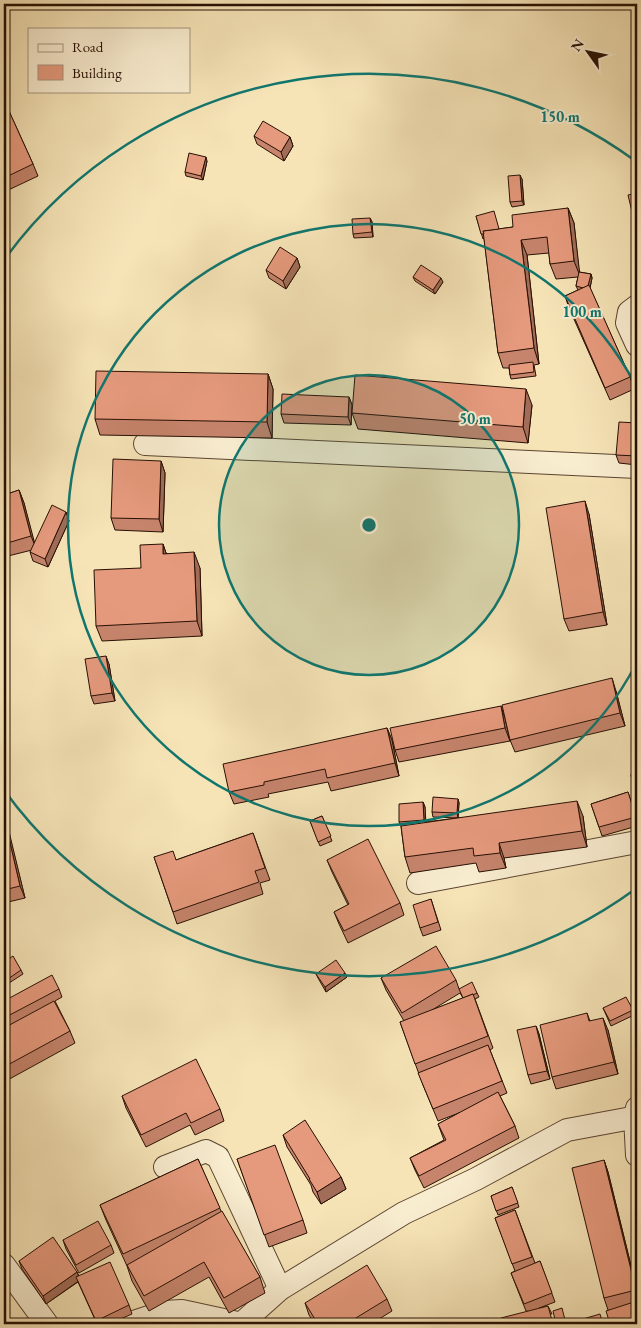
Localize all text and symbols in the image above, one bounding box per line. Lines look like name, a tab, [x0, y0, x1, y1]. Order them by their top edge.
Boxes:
legend	[28, 28, 190, 92]
north arrow	[564, 28, 614, 78]
text: N	[566, 35, 588, 55]
text: Road	[72, 37, 104, 56]
text: Building	[72, 63, 122, 82]
text: 150 m	[540, 107, 580, 126]
text: 100 m	[562, 302, 602, 321]
text: 50 m	[459, 409, 491, 428]
centre of rings	[360, 516, 378, 534]

